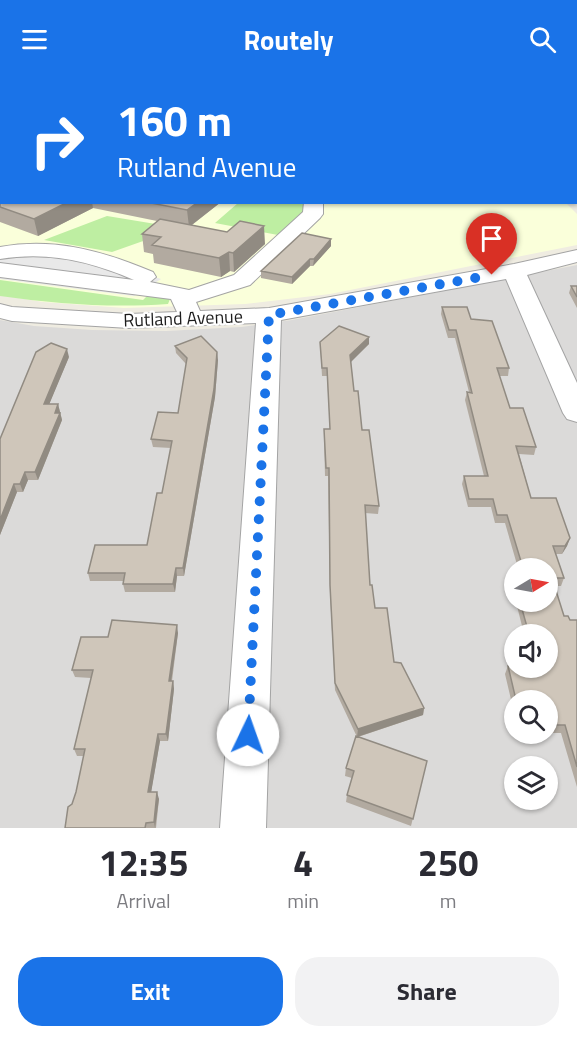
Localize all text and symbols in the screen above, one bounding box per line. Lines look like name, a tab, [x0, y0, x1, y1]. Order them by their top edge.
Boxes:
text: Routely	[243, 19, 334, 60]
icon: menu	[18, 23, 51, 56]
icon: search	[526, 23, 559, 56]
text: 160 m	[117, 88, 232, 152]
icon: right	[18, 102, 96, 180]
text: Rutland Avenue	[117, 146, 296, 187]
pin	[466, 213, 517, 275]
icon: arrive	[475, 222, 508, 255]
street label: Rutland Avenue	[123, 302, 243, 334]
north arrow	[504, 558, 558, 612]
map controls	[504, 558, 558, 810]
button: sound	[504, 624, 558, 678]
button: search	[504, 690, 558, 744]
position arrow	[216, 703, 280, 767]
button: layers	[504, 756, 558, 810]
text: 12:35	[99, 835, 189, 890]
text: 4	[293, 835, 313, 890]
text: 250	[418, 835, 478, 890]
text: Arrival	[117, 885, 171, 916]
text: min	[287, 885, 319, 916]
text: m	[440, 885, 456, 916]
button: Exit	[18, 957, 283, 1026]
button: Share	[295, 957, 559, 1026]

